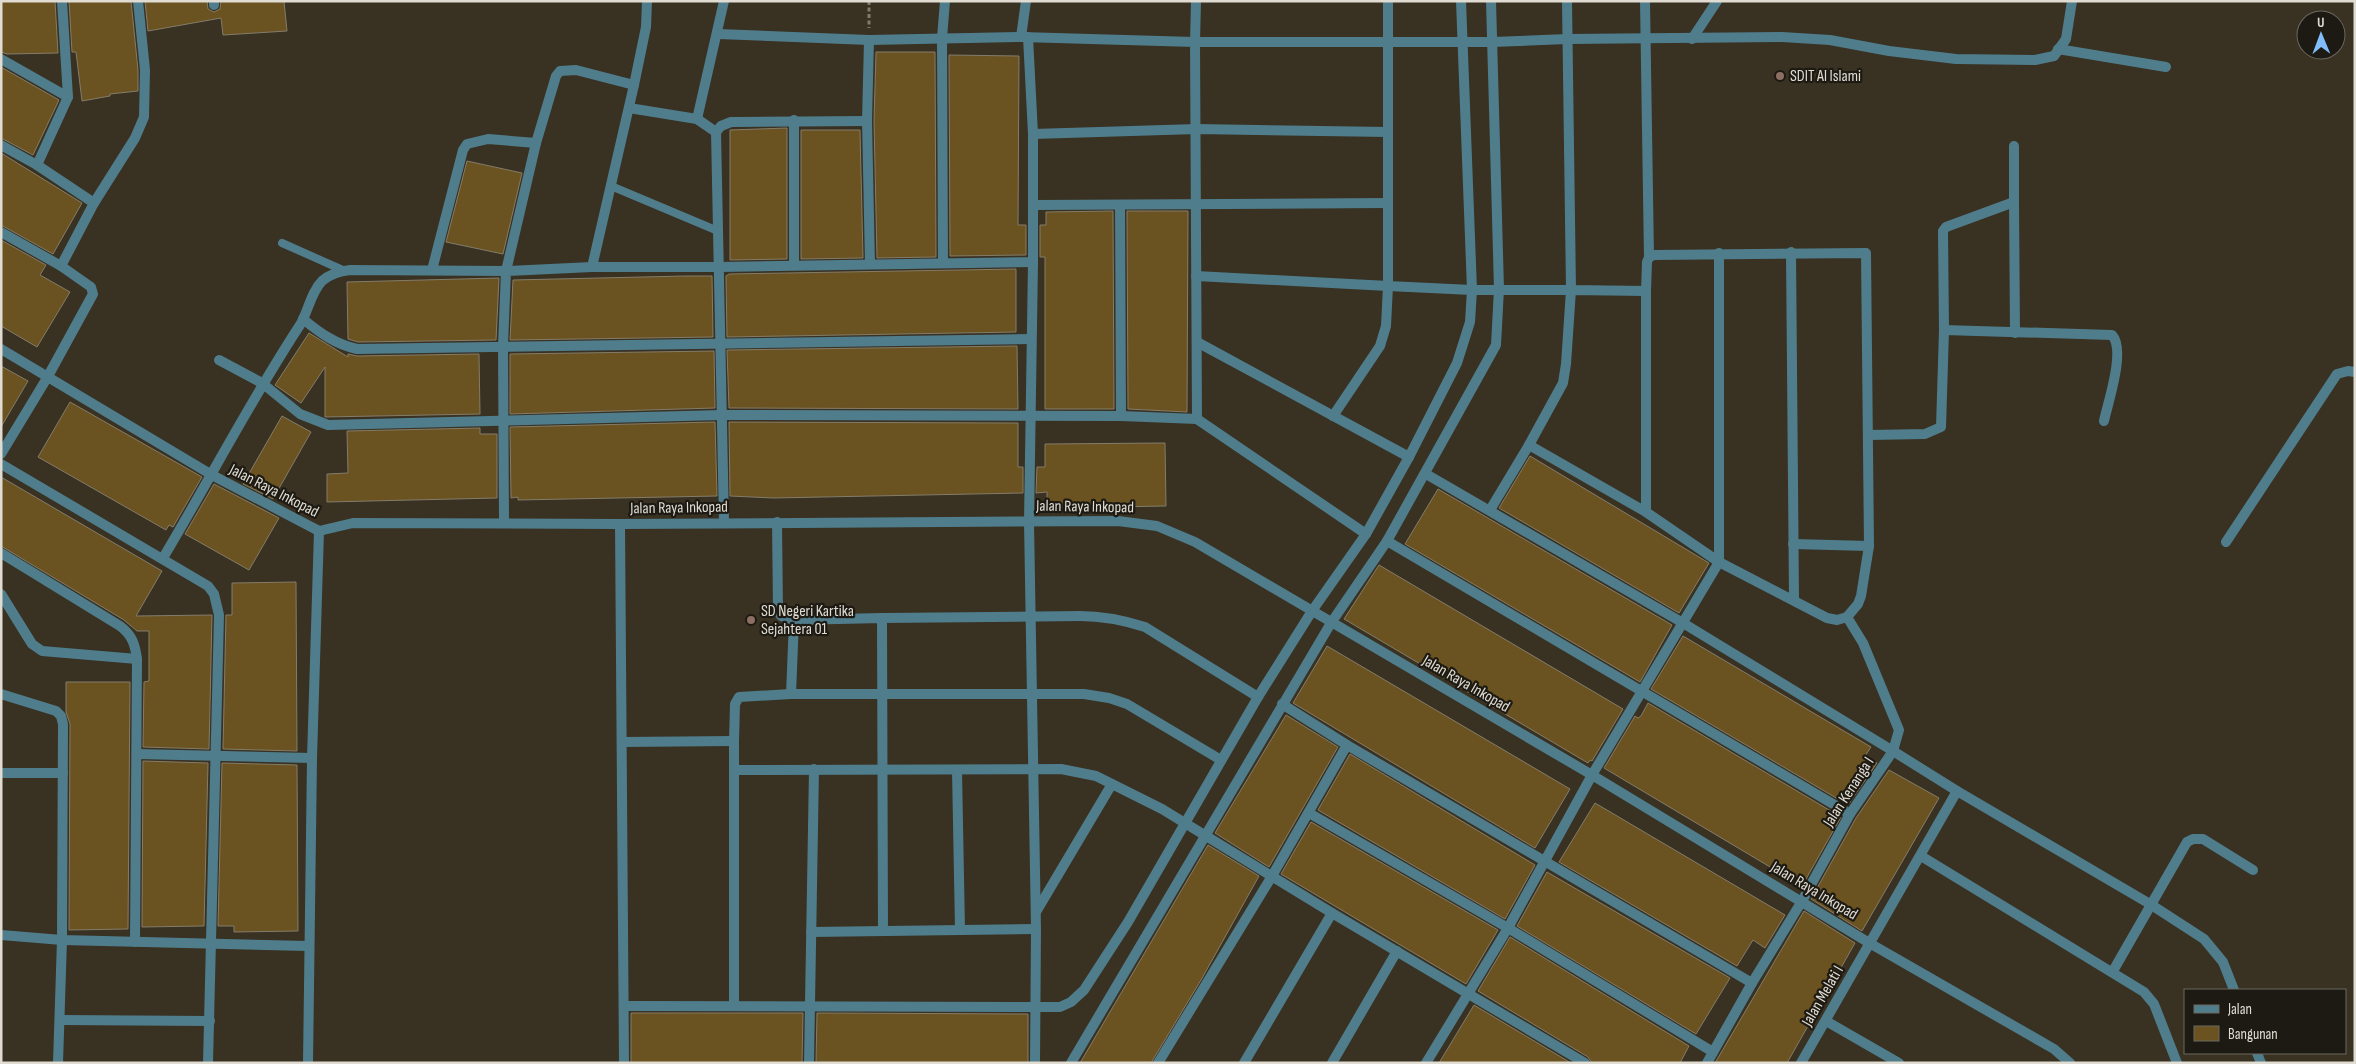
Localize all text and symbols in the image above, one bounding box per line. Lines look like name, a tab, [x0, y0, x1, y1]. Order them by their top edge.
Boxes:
north arrow	[2296, 10, 2346, 60]
text: U	[2317, 14, 2325, 31]
place label: SDIT Al Islami	[1790, 67, 1861, 86]
marker: SDIT Al Islami	[1774, 70, 1786, 82]
street label: Jalan Raya Inkopad	[225, 460, 322, 522]
street label: Jalan Raya Inkopad	[1035, 497, 1134, 517]
street label: Jalan Raya Inkopad	[629, 498, 728, 518]
place label: SD Negeri Kartika Sejahtera 01	[761, 602, 854, 639]
marker: SD Negeri Kartika Sejahtera 01	[745, 614, 757, 626]
street label: Jalan Raya Inkopad	[1418, 651, 1513, 717]
street label: Jalan Kenanga I	[1819, 754, 1879, 831]
street label: Jalan Raya Inkopad	[1766, 857, 1861, 924]
street label: Jalan Melati I	[1798, 962, 1848, 1030]
legend	[2184, 989, 2346, 1054]
text: Jalan	[2227, 1000, 2252, 1019]
text: Bangunan	[2228, 1025, 2278, 1044]

